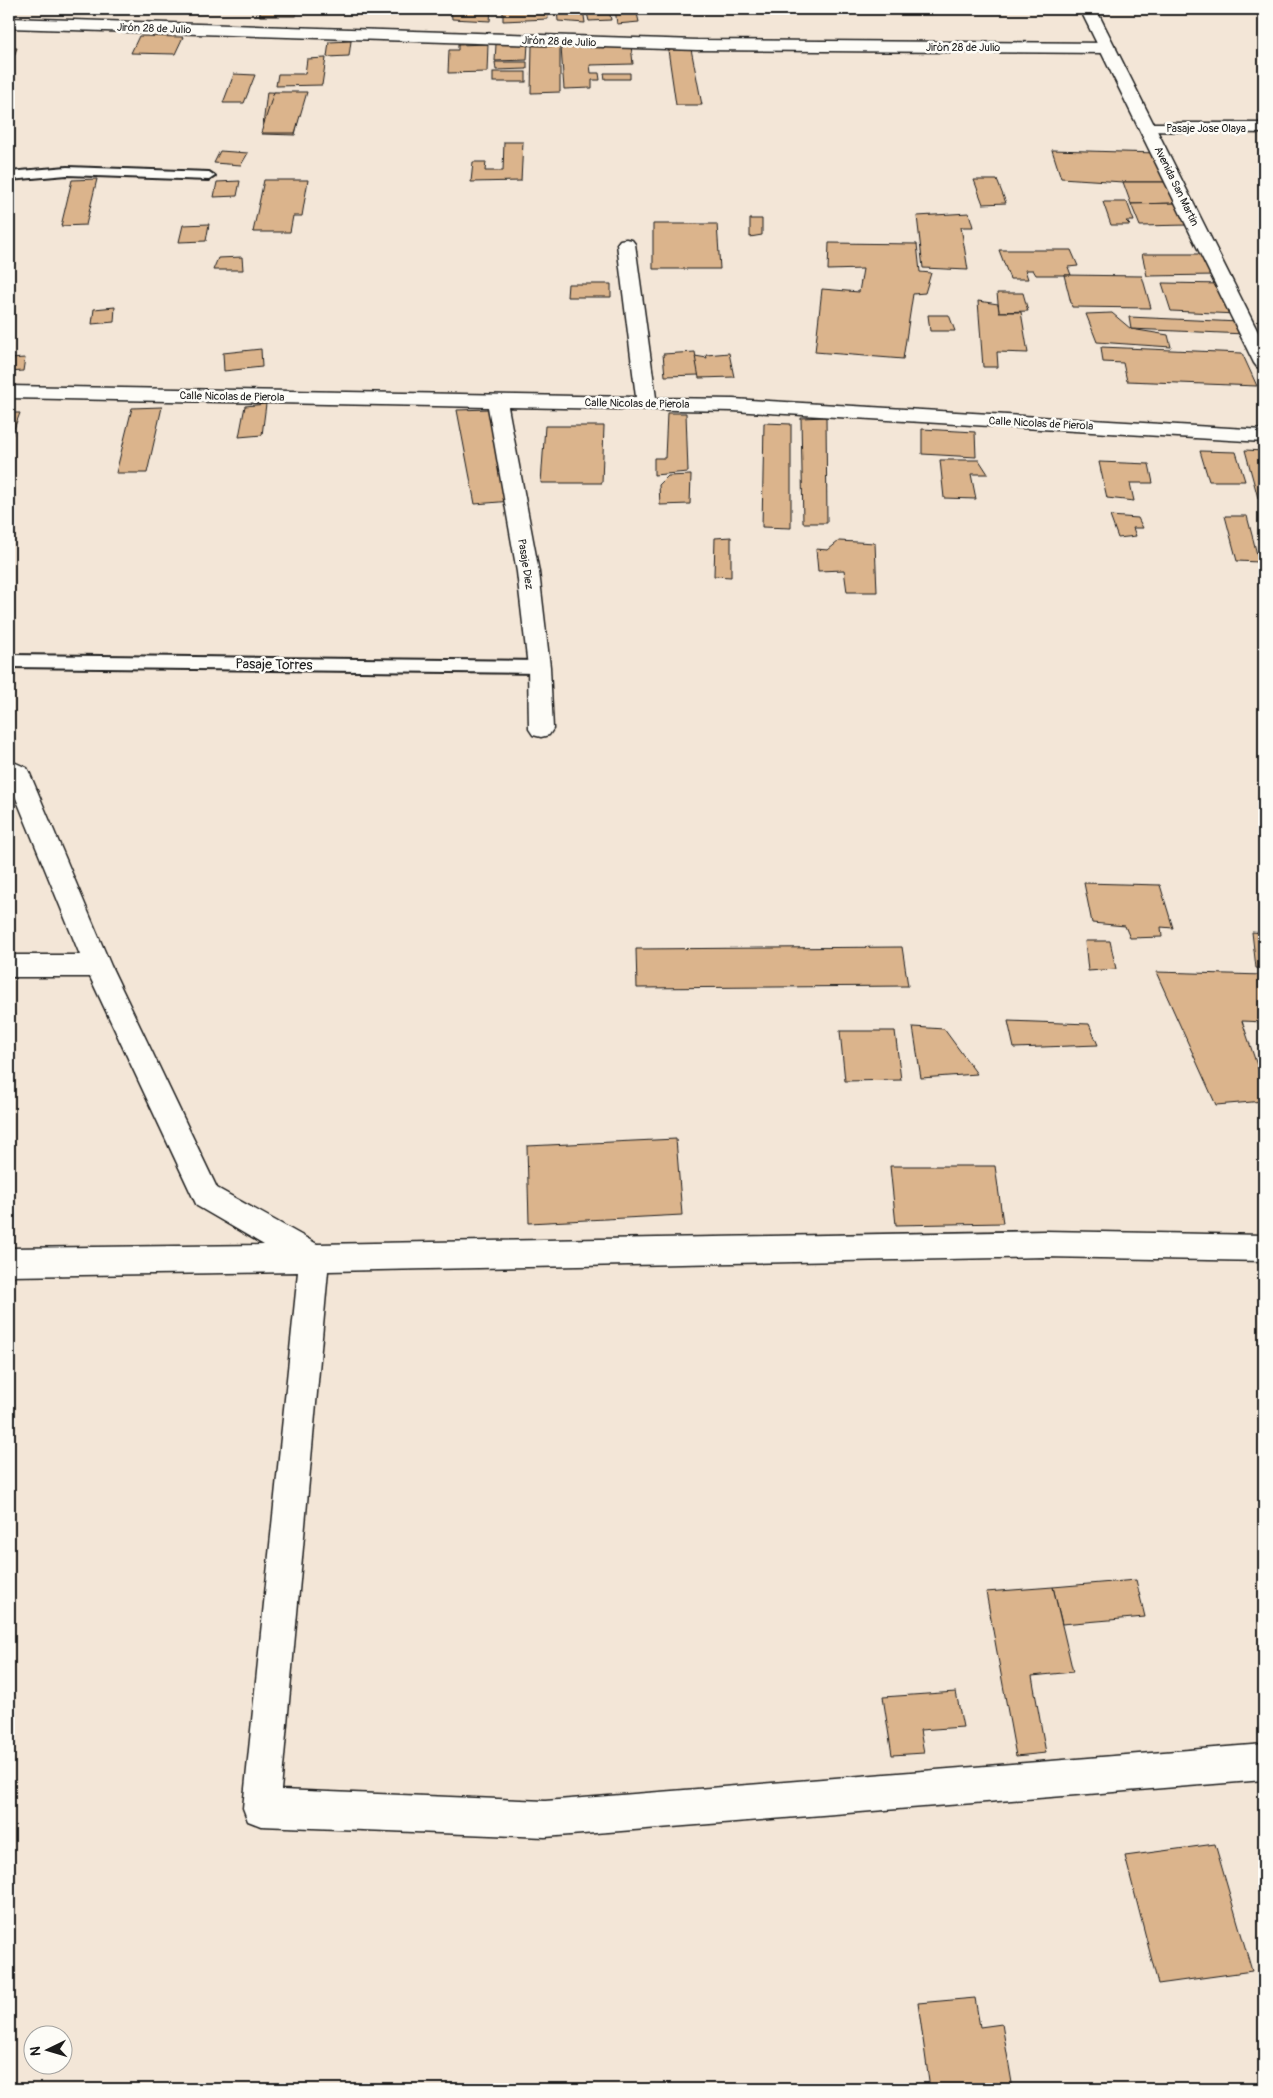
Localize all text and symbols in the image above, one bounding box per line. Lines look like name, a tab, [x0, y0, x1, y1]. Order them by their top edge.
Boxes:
street label: Jirón 28 de Julio	[117, 21, 192, 36]
street label: Jirón 28 de Julio	[522, 34, 597, 49]
street label: Jirón 28 de Julio	[926, 41, 1000, 54]
street label: Pasaje Jose Olaya	[1166, 122, 1246, 135]
street label: Avenida San Martin	[1152, 144, 1201, 228]
street label: Calle Nicolas de Pierola	[179, 389, 285, 404]
street label: Calle Nicolas de Pierola	[584, 396, 690, 411]
street label: Calle Nicolas de Pierola	[988, 414, 1094, 433]
street label: Pasaje Diez	[515, 538, 536, 591]
street label: Pasaje Torres	[235, 655, 313, 674]
north arrow	[22, 2026, 72, 2076]
text: N	[27, 2046, 44, 2057]

